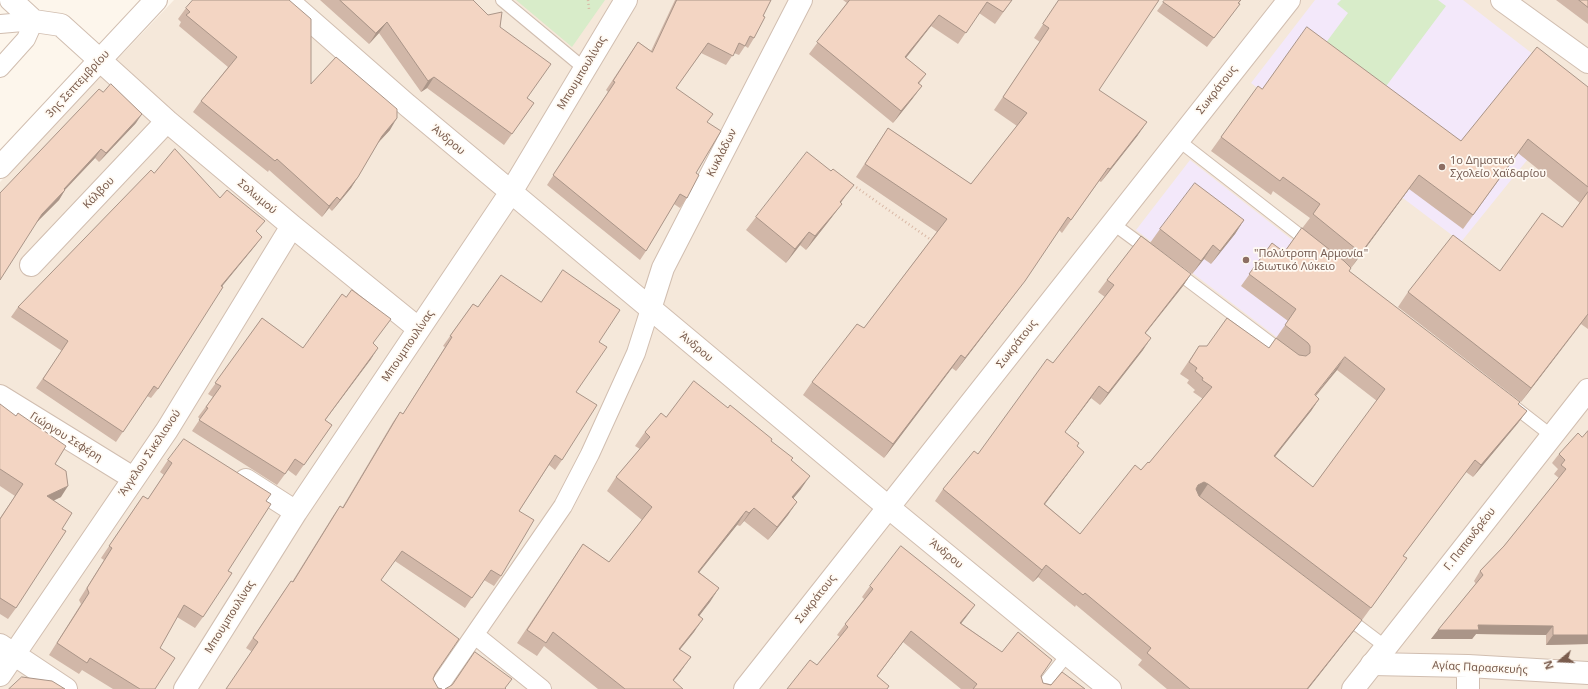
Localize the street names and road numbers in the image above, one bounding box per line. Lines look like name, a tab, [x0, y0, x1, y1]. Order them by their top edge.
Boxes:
street label: Μπουμπουλίνας	[555, 34, 609, 112]
street label: 3ης Σεπτεμβρίου	[43, 48, 113, 120]
street label: Σωκράτους	[1194, 63, 1240, 117]
street label: Άνδρου	[429, 122, 467, 158]
street label: Κυκλάδων	[704, 127, 740, 179]
street label: Κάλβου	[81, 174, 117, 212]
street label: Σολωμού	[235, 177, 279, 217]
street label: Μπουμπουλίνας	[379, 308, 437, 384]
street label: Σωκράτους	[994, 317, 1040, 371]
street label: Άνδρου	[677, 329, 715, 365]
street label: Άγγελου Σικελιανού	[116, 407, 184, 499]
street label: Γιώργου Σεφέρη	[27, 409, 105, 465]
street label: Γ. Παπανδρέου	[1441, 505, 1499, 573]
street label: Άνδρου	[926, 536, 966, 572]
street label: Σωκράτους	[793, 572, 839, 626]
street label: Μπουμπουλίνας	[202, 578, 258, 656]
street label: Αγίας Παρασκευής	[1432, 659, 1528, 677]

